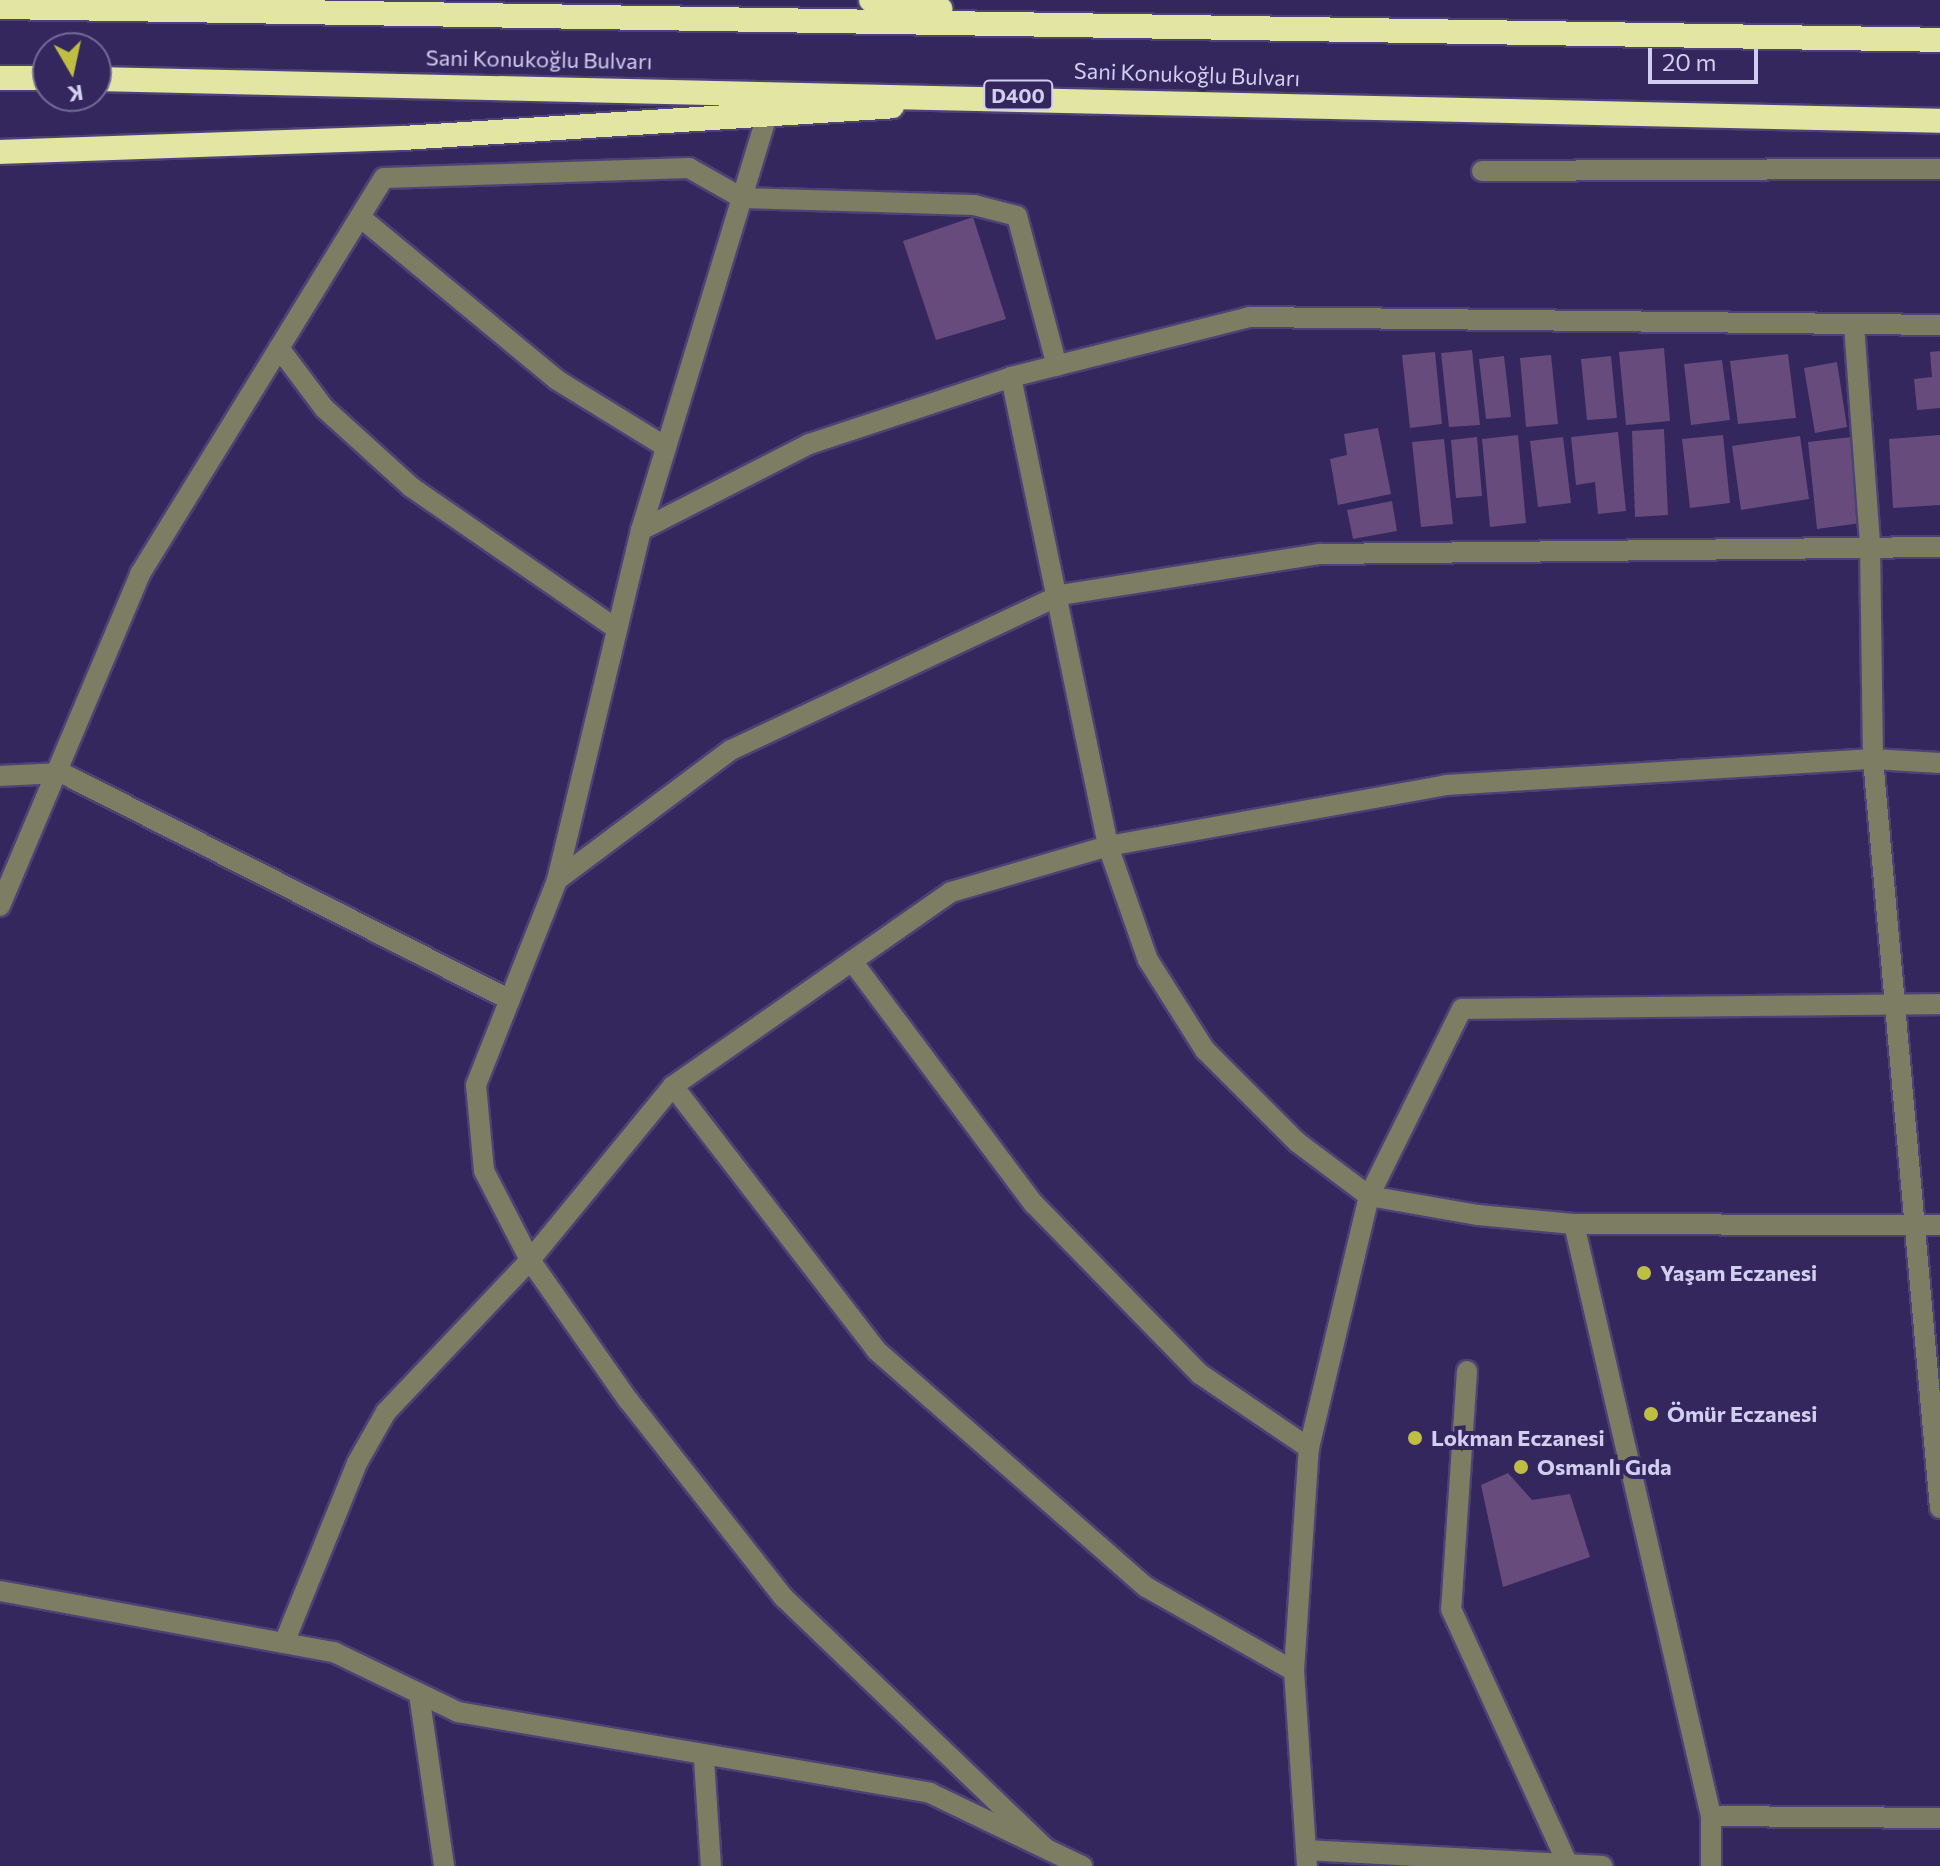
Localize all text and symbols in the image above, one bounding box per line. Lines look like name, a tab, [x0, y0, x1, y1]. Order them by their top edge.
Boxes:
north arrow	[32, 32, 112, 112]
scale bar	[1652, 32, 1762, 82]
street label: Sani Konukoğlu Bulvarı	[426, 44, 652, 74]
text: 20 m	[1662, 47, 1716, 76]
street label: Sani Konukoğlu Bulvarı	[1073, 57, 1301, 91]
road number: D400	[982, 79, 1054, 111]
text: K	[66, 80, 85, 109]
place label: Yaşam Eczanesi	[1660, 1260, 1817, 1286]
marker: Yaşam Eczanesi	[1635, 1264, 1653, 1282]
place label: Ömür Eczanesi	[1667, 1401, 1817, 1427]
marker: Ömür Eczanesi	[1642, 1405, 1660, 1423]
place label: Lokman Eczanesi	[1431, 1425, 1605, 1451]
marker: Lokman Eczanesi	[1406, 1429, 1424, 1447]
place label: Osmanlı Gıda	[1537, 1454, 1672, 1480]
marker: Osmanlı Gıda	[1512, 1458, 1530, 1476]

